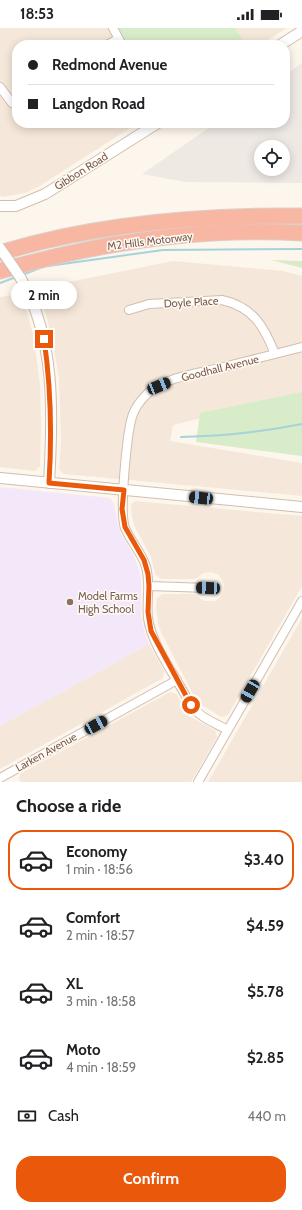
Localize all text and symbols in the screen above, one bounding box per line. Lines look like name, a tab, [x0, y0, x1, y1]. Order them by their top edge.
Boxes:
text: 18:53	[20, 5, 54, 23]
text: Redmond Avenue	[52, 56, 167, 74]
text: Langdon Road	[52, 95, 145, 113]
map controls	[254, 140, 290, 176]
button: locate	[254, 140, 290, 176]
street label: Gibbon Road	[52, 149, 110, 193]
street label: M2 Hills Motorway	[107, 229, 194, 253]
callout: 2 min	[11, 281, 77, 309]
text: 2 min	[28, 287, 60, 303]
street label: Doyle Place	[163, 294, 219, 310]
route end	[35, 330, 53, 348]
street label: Goodhall Avenue	[180, 352, 261, 384]
car	[146, 376, 172, 396]
car	[188, 491, 214, 505]
car	[196, 582, 220, 594]
place label: Model Farms High School	[78, 589, 138, 616]
marker: Model Farms High School	[65, 597, 75, 607]
car	[239, 678, 261, 704]
route start	[182, 696, 200, 714]
car	[83, 714, 109, 736]
street label: Larken Avenue	[13, 729, 79, 775]
text: Choose a ride	[16, 795, 121, 817]
icon: car	[18, 842, 54, 878]
text: Economy	[66, 843, 127, 861]
text: $3.40	[244, 851, 284, 869]
text: 1 min · 18:56	[66, 861, 133, 877]
icon: car	[18, 908, 54, 944]
text: Comfort	[66, 909, 120, 927]
text: $4.59	[246, 917, 284, 935]
text: 2 min · 18:57	[66, 927, 135, 943]
icon: car	[18, 974, 54, 1010]
text: XL	[66, 975, 83, 993]
text: $5.78	[247, 983, 284, 1001]
text: 3 min · 18:58	[66, 993, 136, 1009]
icon: car	[18, 1040, 54, 1076]
text: Moto	[66, 1041, 100, 1059]
text: $2.85	[247, 1049, 284, 1067]
text: 4 min · 18:59	[66, 1059, 136, 1075]
icon: cash	[16, 1105, 38, 1127]
text: Cash	[48, 1107, 79, 1125]
text: 440 m	[248, 1108, 286, 1124]
button: Confirm	[16, 1156, 286, 1202]

